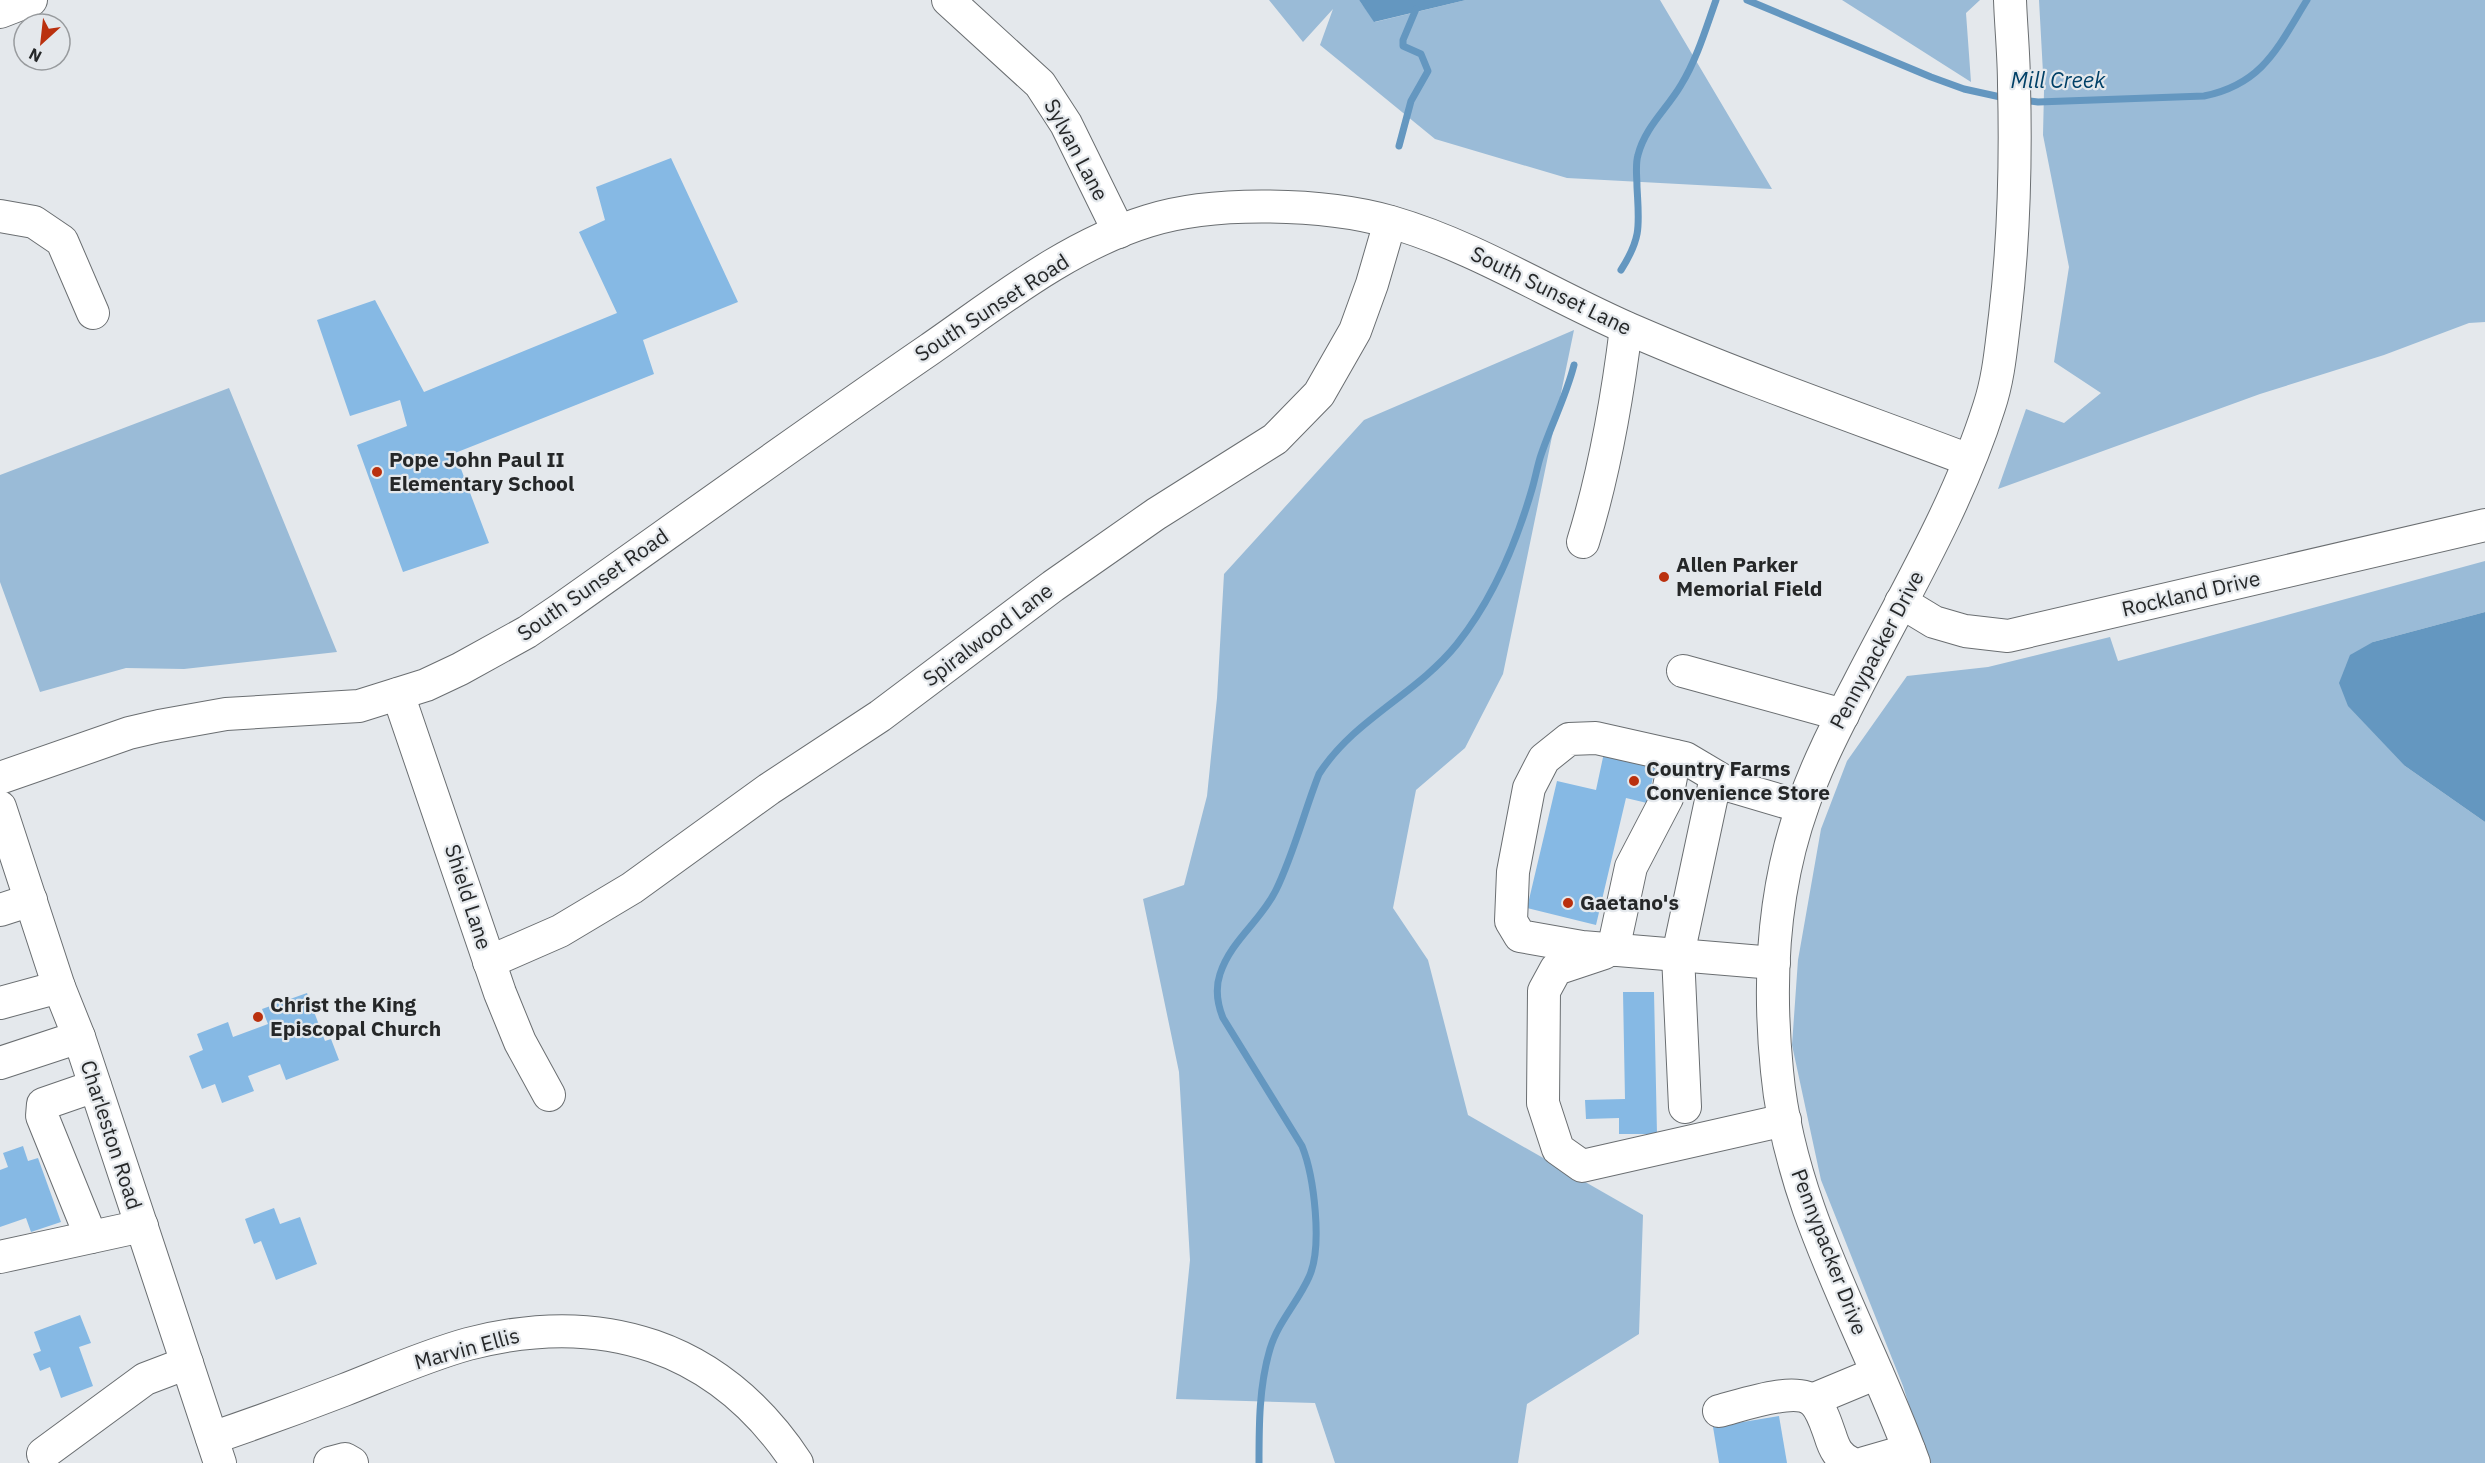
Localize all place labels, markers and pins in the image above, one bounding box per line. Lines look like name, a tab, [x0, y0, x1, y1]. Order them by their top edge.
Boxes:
place label: Pope John Paul II Elementary School	[389, 445, 574, 497]
marker: Pope John Paul II Elementary School	[370, 465, 384, 479]
place label: Allen Parker Memorial Field	[1676, 550, 1823, 602]
marker: Allen Parker Memorial Field	[1657, 570, 1671, 584]
place label: Country Farms Convenience Store	[1646, 754, 1830, 806]
marker: Country Farms Convenience Store	[1627, 774, 1641, 788]
place label: Gaetano's	[1580, 888, 1679, 916]
marker: Gaetano's	[1561, 896, 1575, 910]
place label: Christ the King Episcopal Church	[270, 990, 441, 1042]
marker: Christ the King Episcopal Church	[251, 1010, 265, 1024]

